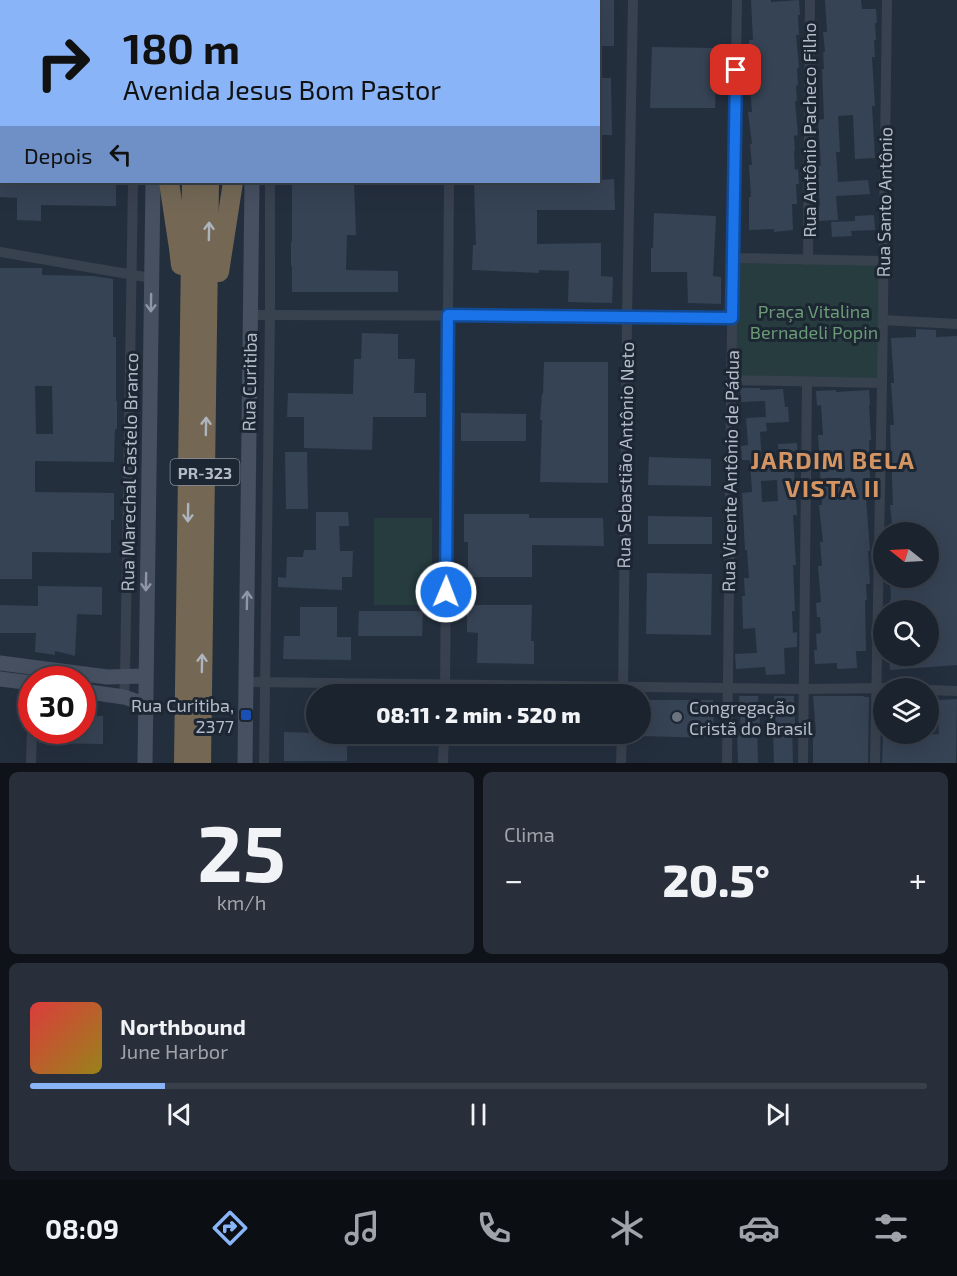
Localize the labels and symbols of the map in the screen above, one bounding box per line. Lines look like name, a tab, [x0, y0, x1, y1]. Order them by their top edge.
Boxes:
street label: Rua Antônio Pacheco Filho	[798, 22, 820, 238]
pin	[710, 44, 761, 95]
street label: Rua Santo Antônio	[872, 127, 896, 277]
one-way arrow	[203, 221, 214, 241]
one-way arrow	[145, 292, 157, 312]
park label: Praça Vitalina Bernadeli Popin	[750, 300, 878, 343]
street label: Rua Curitiba	[237, 332, 261, 432]
street label: Rua Sebastião Antônio Neto	[612, 341, 638, 569]
street label: Rua Vicente Antônio de Pádua	[717, 350, 743, 592]
street label: Rua Marechal Castelo Branco	[116, 352, 142, 592]
one-way arrow	[200, 416, 212, 436]
district label: JARDIM BELA VISTA II	[751, 445, 915, 502]
road number: PR-323	[170, 459, 240, 485]
one-way arrow	[182, 502, 194, 522]
north arrow	[873, 522, 939, 588]
position arrow	[414, 560, 478, 624]
one-way arrow	[140, 571, 152, 591]
one-way arrow	[241, 590, 253, 610]
one-way arrow	[196, 653, 208, 673]
speed limit sign: 30	[18, 666, 96, 744]
place label: Rua Curitiba, 2377	[131, 694, 234, 737]
place label: Congregação Cristã do Brasil	[689, 696, 813, 739]
marker: Rua Curitiba, 2377	[239, 708, 253, 722]
marker: Congregação Cristã do Brasil	[670, 710, 684, 724]

